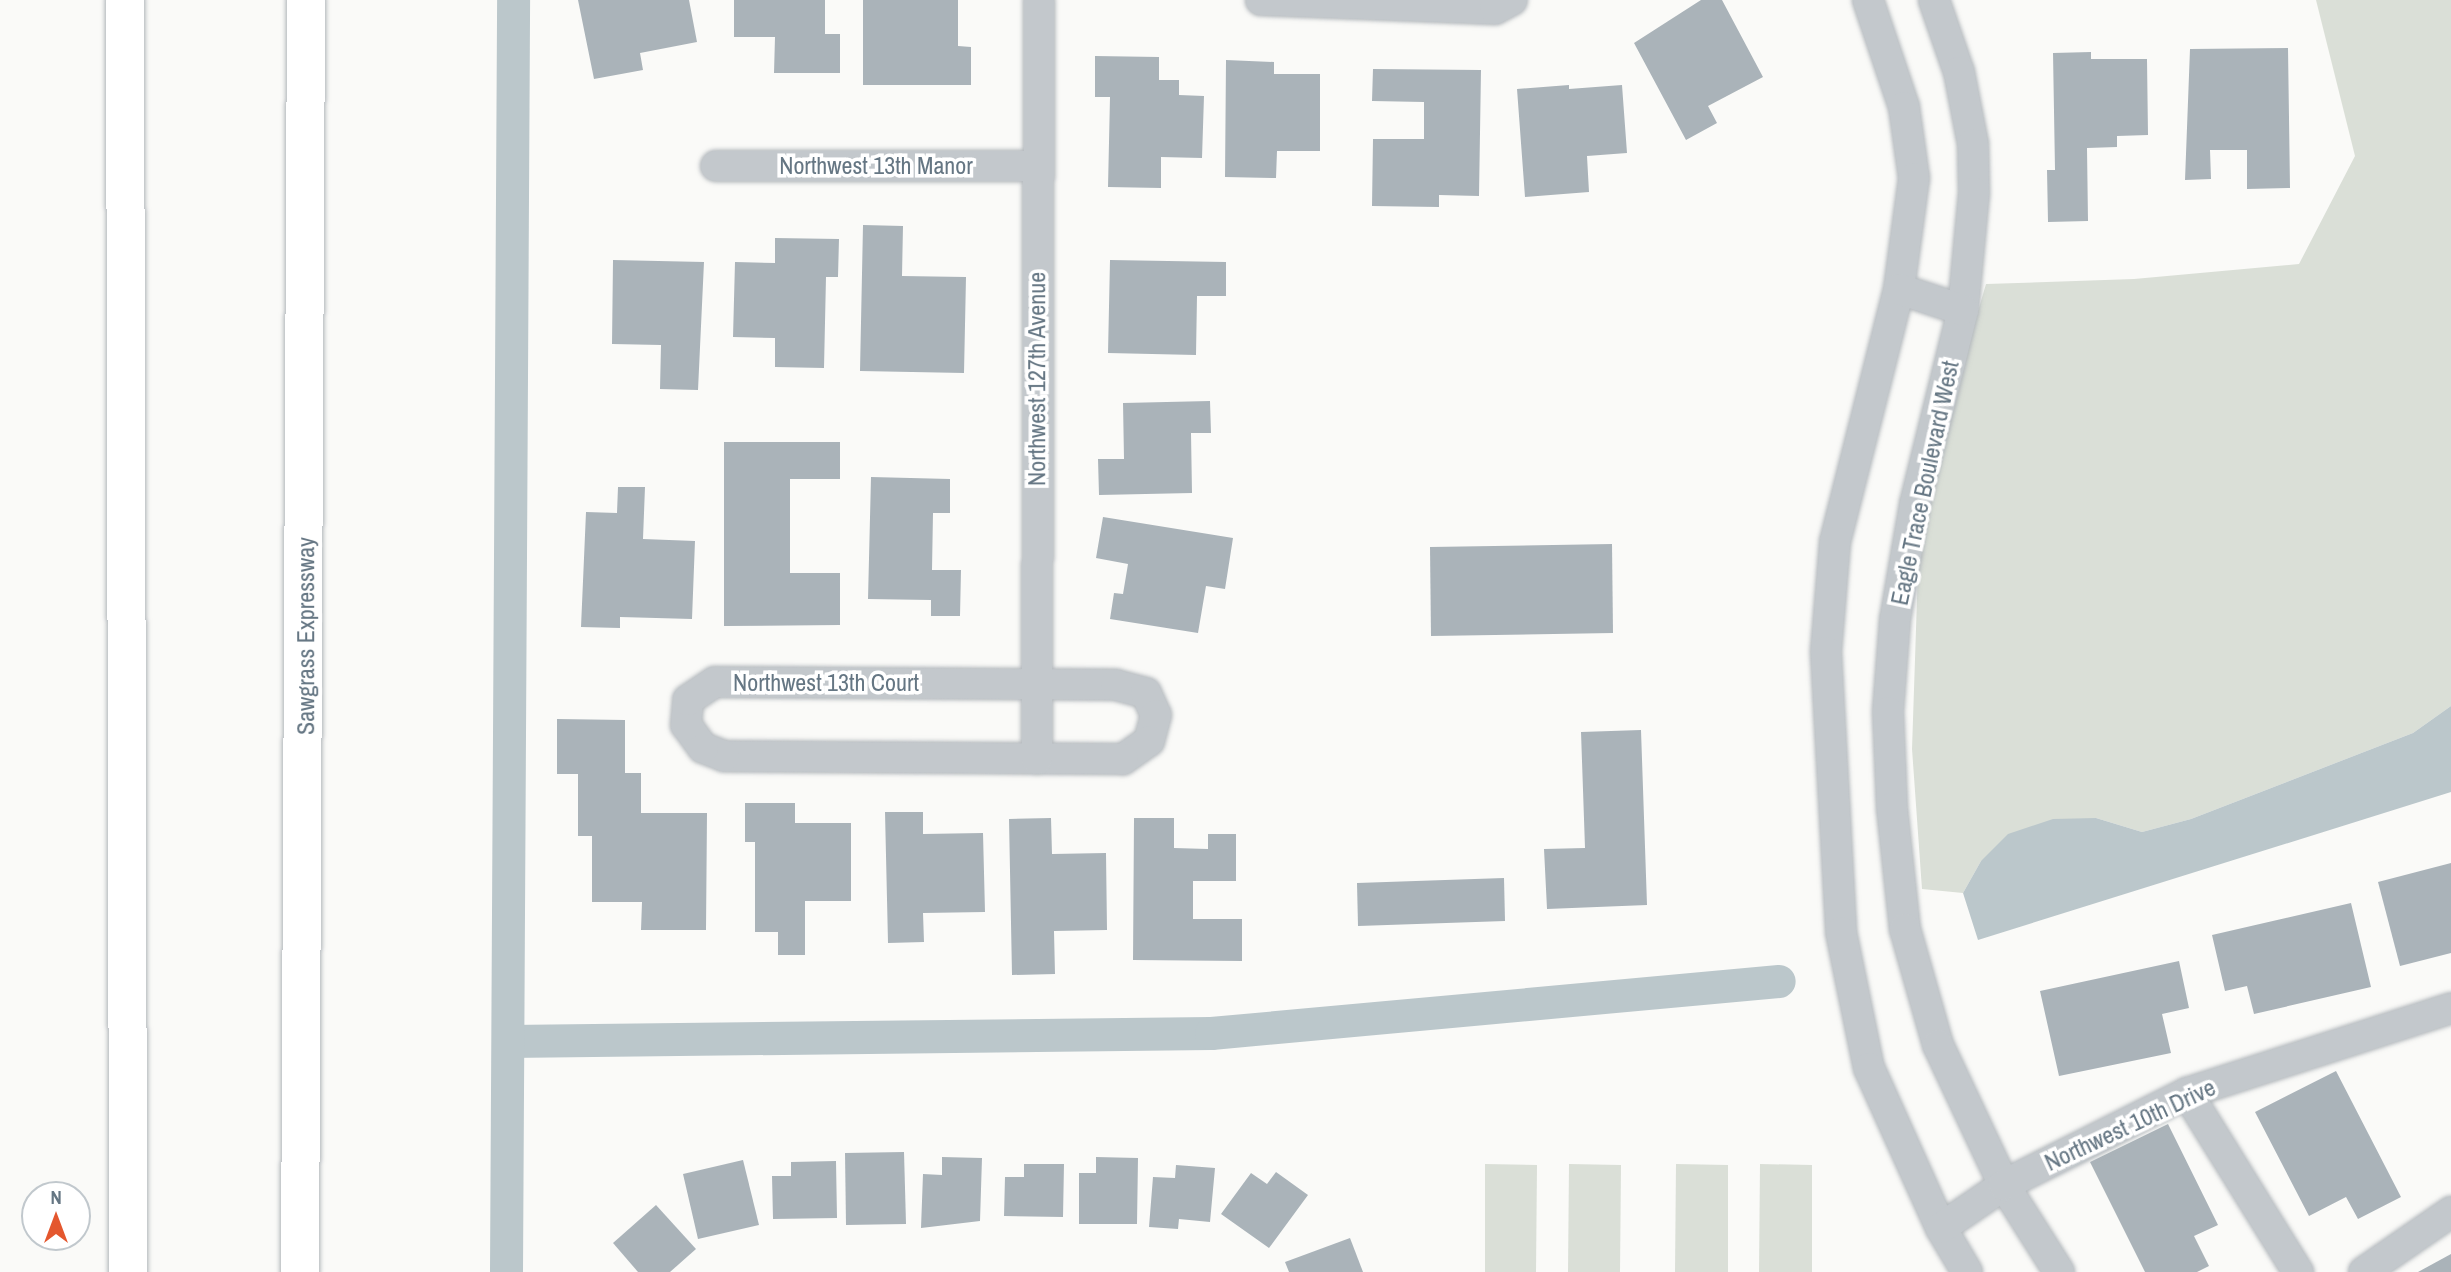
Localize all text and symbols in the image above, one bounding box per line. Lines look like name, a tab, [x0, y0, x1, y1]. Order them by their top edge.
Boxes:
street label: Northwest 13th Manor	[779, 152, 973, 180]
street label: Northwest 127th Avenue	[1023, 271, 1051, 487]
street label: Eagle Trace Boulevard West	[1885, 358, 1965, 608]
street label: Sawgrass Expressway	[292, 537, 320, 735]
street label: Northwest 13th Court	[733, 669, 919, 697]
street label: Northwest 10th Drive	[2040, 1073, 2220, 1177]
north arrow	[21, 1181, 91, 1251]
text: N	[50, 1184, 62, 1210]

